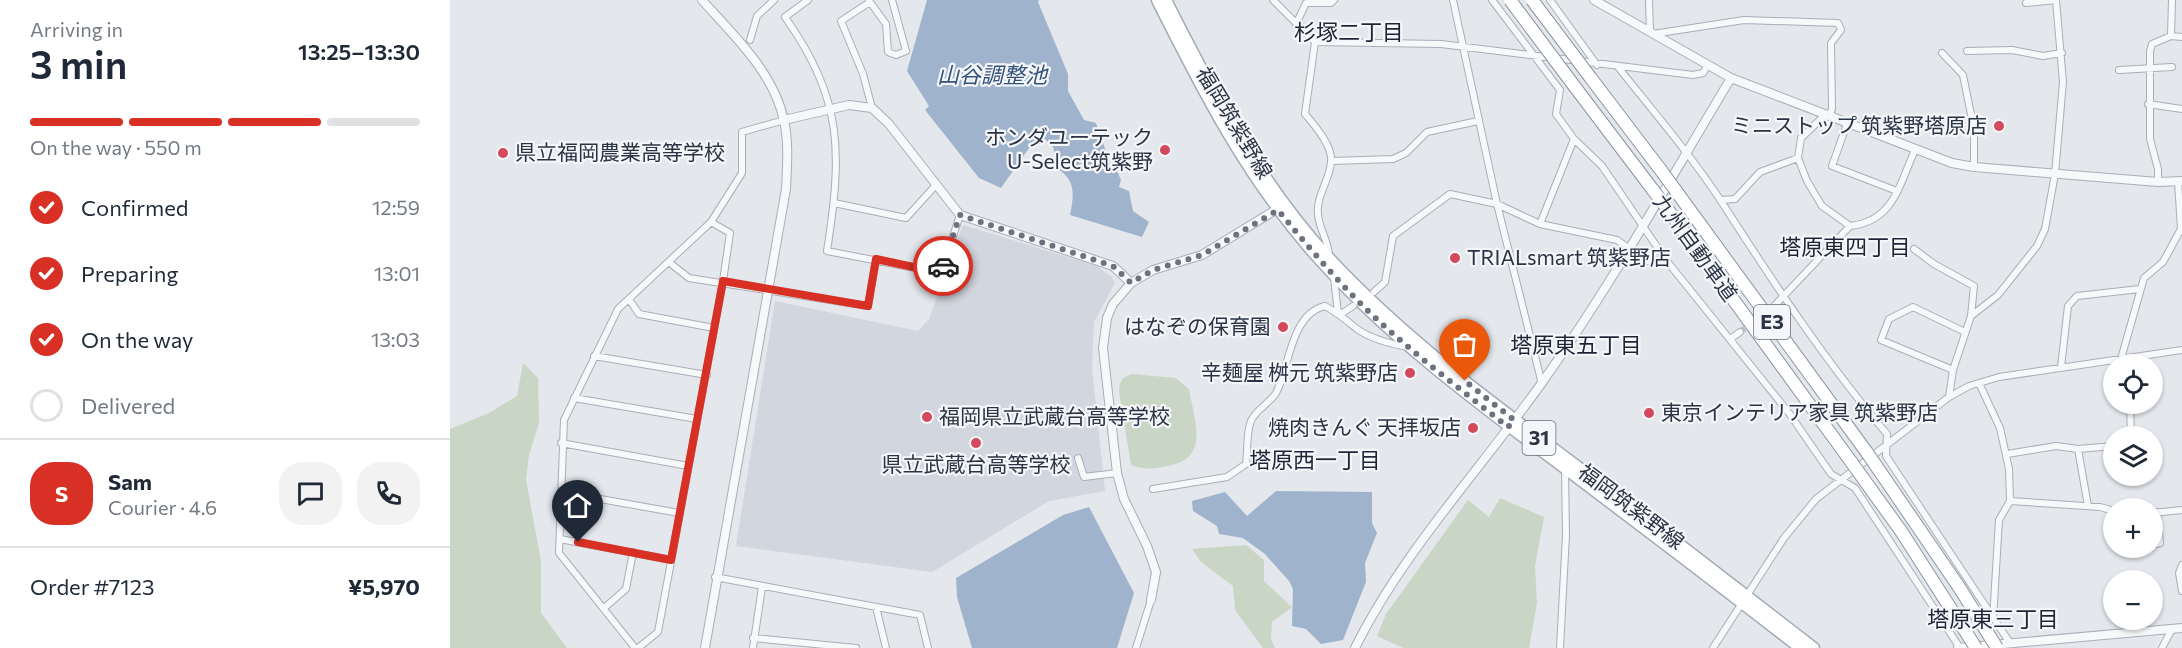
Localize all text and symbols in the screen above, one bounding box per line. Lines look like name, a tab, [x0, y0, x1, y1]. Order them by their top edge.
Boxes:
text: Arriving in	[30, 17, 123, 41]
district label: 杉塚二丁目	[1294, 18, 1404, 45]
text: 13:25–13:30	[298, 38, 420, 65]
text: 3 min	[30, 39, 127, 87]
water label: 山谷調整池	[937, 61, 1049, 88]
street label: 福岡筑紫野線	[1192, 62, 1278, 183]
place label: ミニストップ 筑紫野塔原店	[1731, 112, 1987, 137]
marker: ミニストップ 筑紫野塔原店	[1992, 119, 2006, 133]
place label: ホンダユーテック U-Select筑紫野	[985, 124, 1153, 173]
text: On the way · 550 m	[30, 135, 202, 159]
place label: 県立福岡農業高等学校	[515, 139, 725, 164]
marker: ホンダユーテック U-Select筑紫野	[1158, 143, 1172, 157]
marker: 県立福岡農業高等学校	[496, 146, 510, 160]
street label: 九州自動車道	[1649, 189, 1743, 305]
icon: check	[30, 191, 63, 224]
text: Confirmed	[81, 194, 188, 221]
text: 12:59	[372, 195, 420, 219]
district label: 塔原東四丁目	[1779, 233, 1911, 260]
courier	[913, 236, 973, 296]
place label: TRIALsmart 筑紫野店	[1467, 244, 1671, 269]
icon: car	[927, 250, 960, 283]
marker: TRIALsmart 筑紫野店	[1448, 251, 1462, 265]
icon: check	[30, 257, 63, 290]
text: Preparing	[81, 260, 178, 287]
text: 13:01	[374, 261, 420, 285]
road number: E3	[1754, 305, 1790, 339]
place label: はなぞの保育園	[1124, 313, 1271, 338]
pin	[1439, 319, 1490, 381]
marker: はなぞの保育園	[1276, 320, 1290, 334]
icon: check	[30, 323, 63, 356]
text: On the way	[81, 326, 193, 353]
text: 13:03	[371, 327, 420, 351]
icon: bag	[1448, 328, 1481, 361]
district label: 塔原東五丁目	[1510, 331, 1642, 358]
map controls	[2103, 354, 2163, 630]
button: locate	[2103, 354, 2163, 414]
place label: 辛麺屋 桝元 筑紫野店	[1201, 359, 1398, 384]
marker: 辛麺屋 桝元 筑紫野店	[1403, 366, 1417, 380]
text: Delivered	[81, 392, 175, 419]
place label: 東京インテリア家具 筑紫野店	[1661, 399, 1938, 424]
place label: 福岡県立武蔵台高等学校	[939, 403, 1170, 428]
marker: 東京インテリア家具 筑紫野店	[1642, 406, 1656, 420]
marker: 福岡県立武蔵台高等学校	[920, 410, 934, 424]
place label: 焼肉きんぐ 天拝坂店	[1268, 414, 1461, 439]
marker: 焼肉きんぐ 天拝坂店	[1466, 421, 1480, 435]
road number: 31	[1522, 421, 1556, 455]
button: layers	[2103, 426, 2163, 486]
marker: 県立武蔵台高等学校	[969, 436, 983, 450]
district label: 塔原西一丁目	[1249, 446, 1381, 473]
place label: 県立武蔵台高等学校	[882, 451, 1071, 476]
street label: 福岡筑紫野線	[1574, 458, 1690, 554]
button: chat	[279, 462, 342, 525]
button: phone	[357, 462, 420, 525]
text: Sam	[108, 468, 152, 495]
text: S	[55, 480, 68, 507]
pin	[552, 480, 603, 542]
icon: home	[561, 489, 594, 522]
text: Courier · 4.6	[108, 495, 217, 519]
button: +	[2103, 498, 2163, 558]
button: −	[2103, 570, 2163, 630]
text: Order #7123	[30, 573, 155, 600]
text: ¥5,970	[348, 573, 420, 600]
district label: 塔原東三丁目	[1927, 605, 2059, 632]

